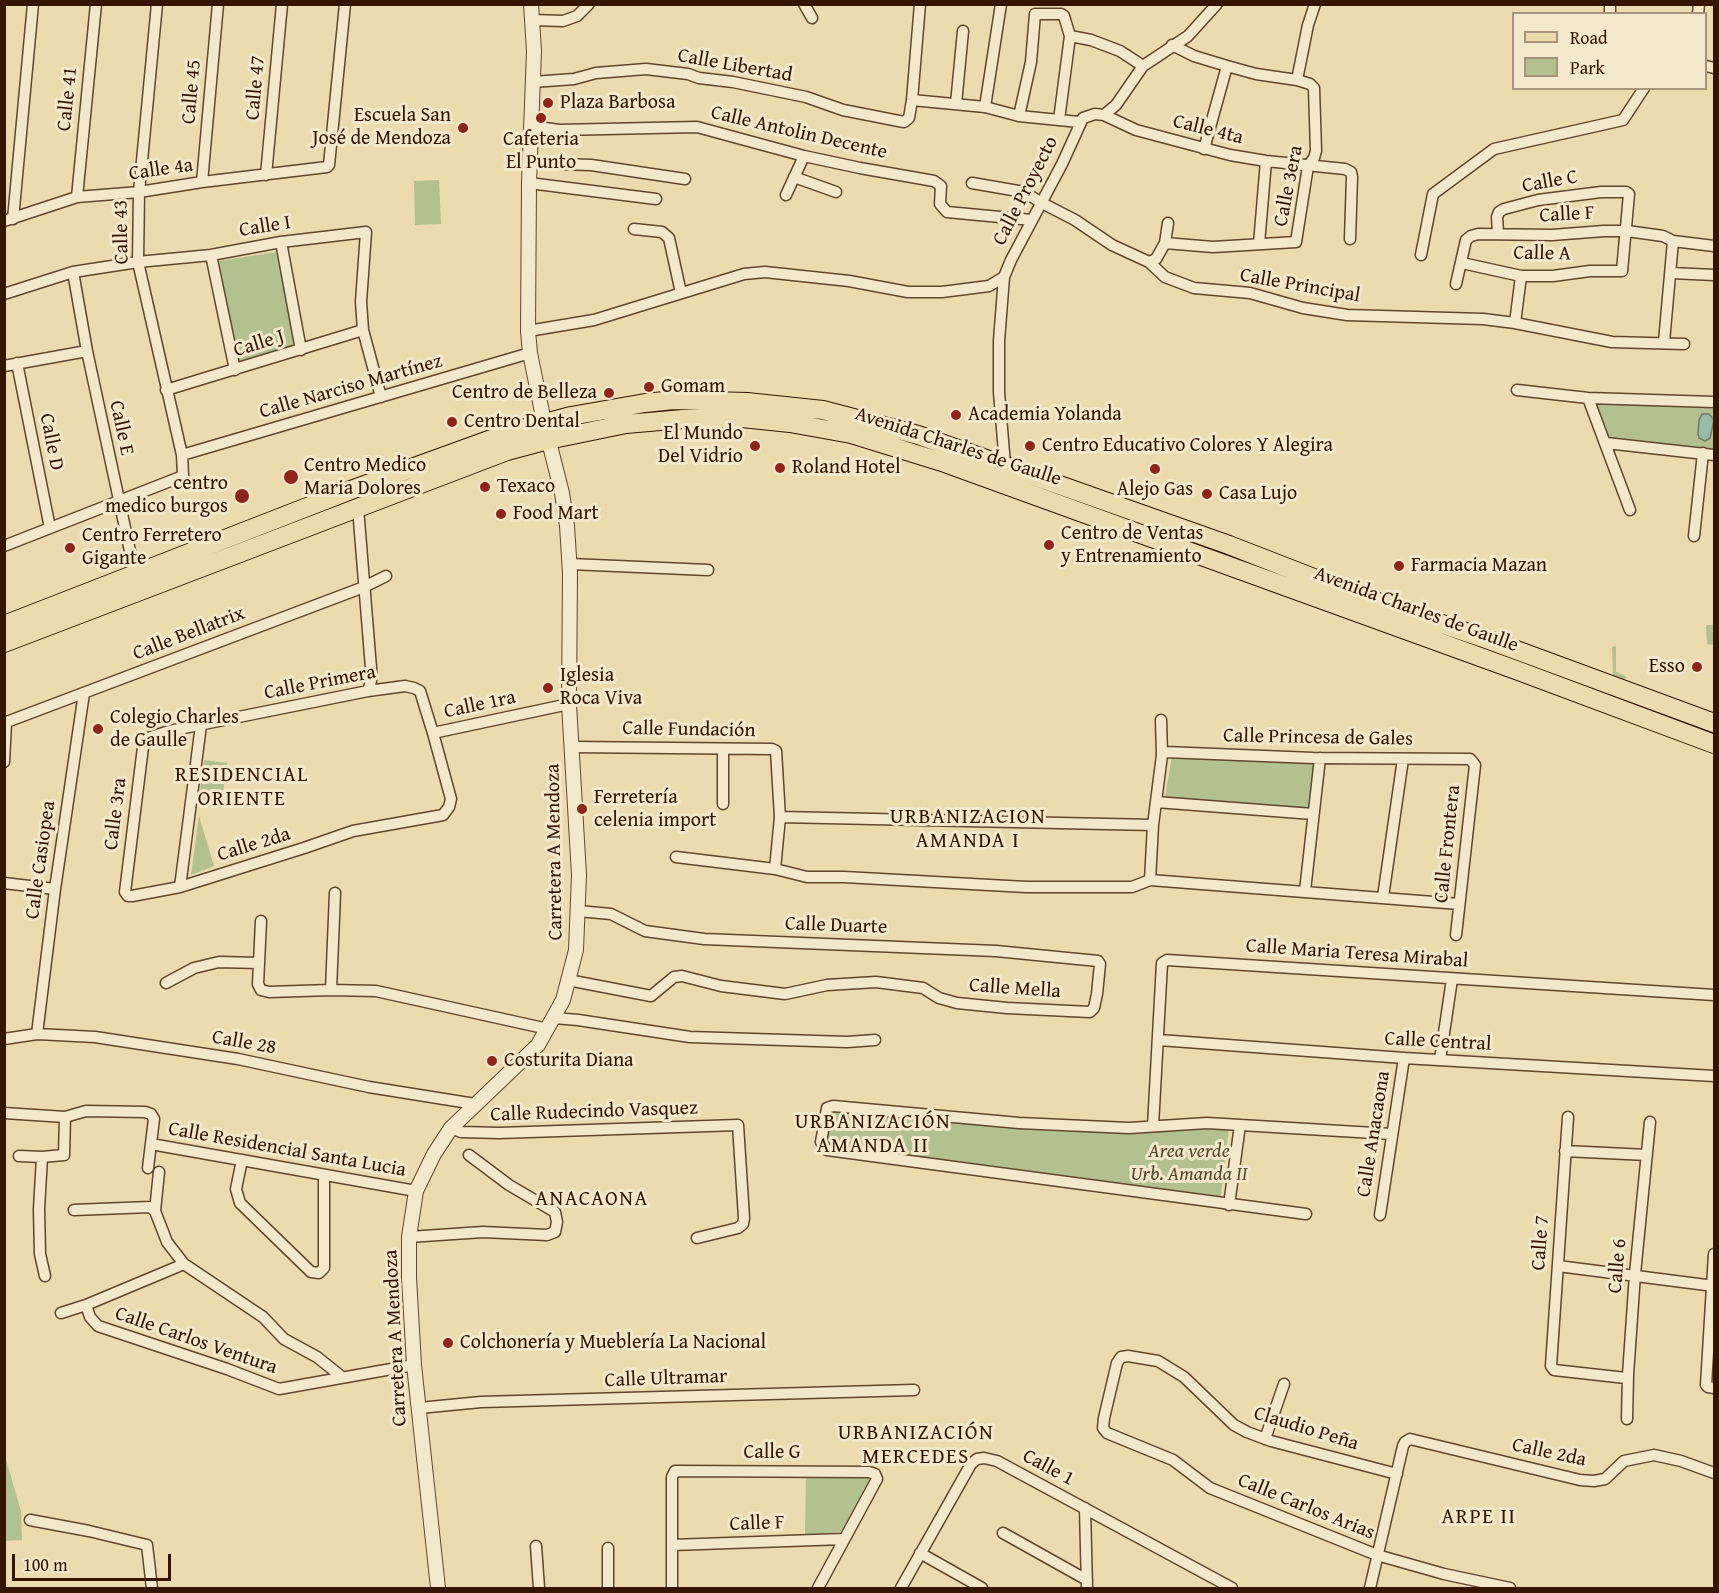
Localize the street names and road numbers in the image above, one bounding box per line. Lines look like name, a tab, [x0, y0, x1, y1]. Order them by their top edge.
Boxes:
street label: Calle Libertad	[676, 44, 794, 88]
street label: Calle 47	[241, 55, 271, 121]
street label: Calle 45	[177, 59, 207, 125]
street label: Calle 41	[53, 66, 83, 132]
street label: Calle Antolin Decente	[708, 101, 890, 165]
street label: Calle 4ta	[1170, 110, 1246, 150]
street label: Calle Proyecto	[988, 132, 1064, 250]
street label: Calle 3era	[1269, 144, 1309, 228]
street label: Calle 4a	[127, 154, 195, 186]
street label: Calle C	[1520, 165, 1580, 199]
street label: Calle 43	[109, 199, 135, 265]
street label: Calle F	[1539, 202, 1595, 228]
street label: Calle I	[238, 211, 292, 243]
street label: Calle A	[1513, 242, 1571, 266]
street label: Calle Principal	[1238, 264, 1362, 308]
street label: Calle J	[231, 325, 287, 363]
street label: Calle Narciso Martínez	[257, 349, 445, 425]
street label: Calle E	[103, 398, 139, 458]
street label: Avenida Charles de Gaulle	[852, 402, 1064, 492]
street label: Calle D	[34, 411, 68, 473]
street label: Avenida Charles de Gaulle	[1311, 562, 1521, 658]
street label: Calle Bellatrix	[130, 602, 248, 666]
street label: Calle Primera	[262, 660, 378, 706]
street label: Calle 1ra	[442, 686, 518, 724]
street label: Calle Fundación	[622, 717, 756, 743]
street label: Calle Princesa de Gales	[1223, 724, 1413, 752]
street label: Carretera A Mendoza	[541, 763, 569, 941]
street label: Calle 3ra	[100, 777, 132, 851]
street label: Calle Frontera	[1430, 784, 1466, 904]
street label: Calle Casiopea	[21, 799, 61, 921]
street label: Calle 2da	[215, 823, 293, 867]
street label: Calle Duarte	[784, 912, 888, 940]
street label: Calle Maria Teresa Mirabal	[1245, 934, 1469, 974]
street label: Calle Mella	[968, 974, 1062, 1004]
street label: Calle 28	[210, 1026, 278, 1060]
street label: Calle Central	[1384, 1027, 1492, 1057]
street label: Calle Anacaona	[1352, 1069, 1396, 1199]
street label: Calle Rudecindo Vasquez	[490, 1096, 698, 1128]
street label: Calle Residencial Santa Lucia	[166, 1117, 408, 1183]
street label: Calle 7	[1527, 1215, 1555, 1271]
street label: Calle 6	[1604, 1238, 1632, 1294]
street label: Carretera A Mendoza	[379, 1249, 413, 1427]
street label: Calle Carlos Ventura	[112, 1302, 280, 1380]
street label: Calle Ultramar	[604, 1365, 728, 1393]
street label: Claudio Peña	[1251, 1402, 1361, 1456]
street label: Calle 2da	[1510, 1433, 1588, 1473]
street label: Calle G	[743, 1441, 801, 1465]
street label: Calle 1	[1018, 1445, 1078, 1491]
street label: Calle Carlos Arias	[1234, 1469, 1378, 1545]
street label: Calle F	[729, 1511, 785, 1537]

